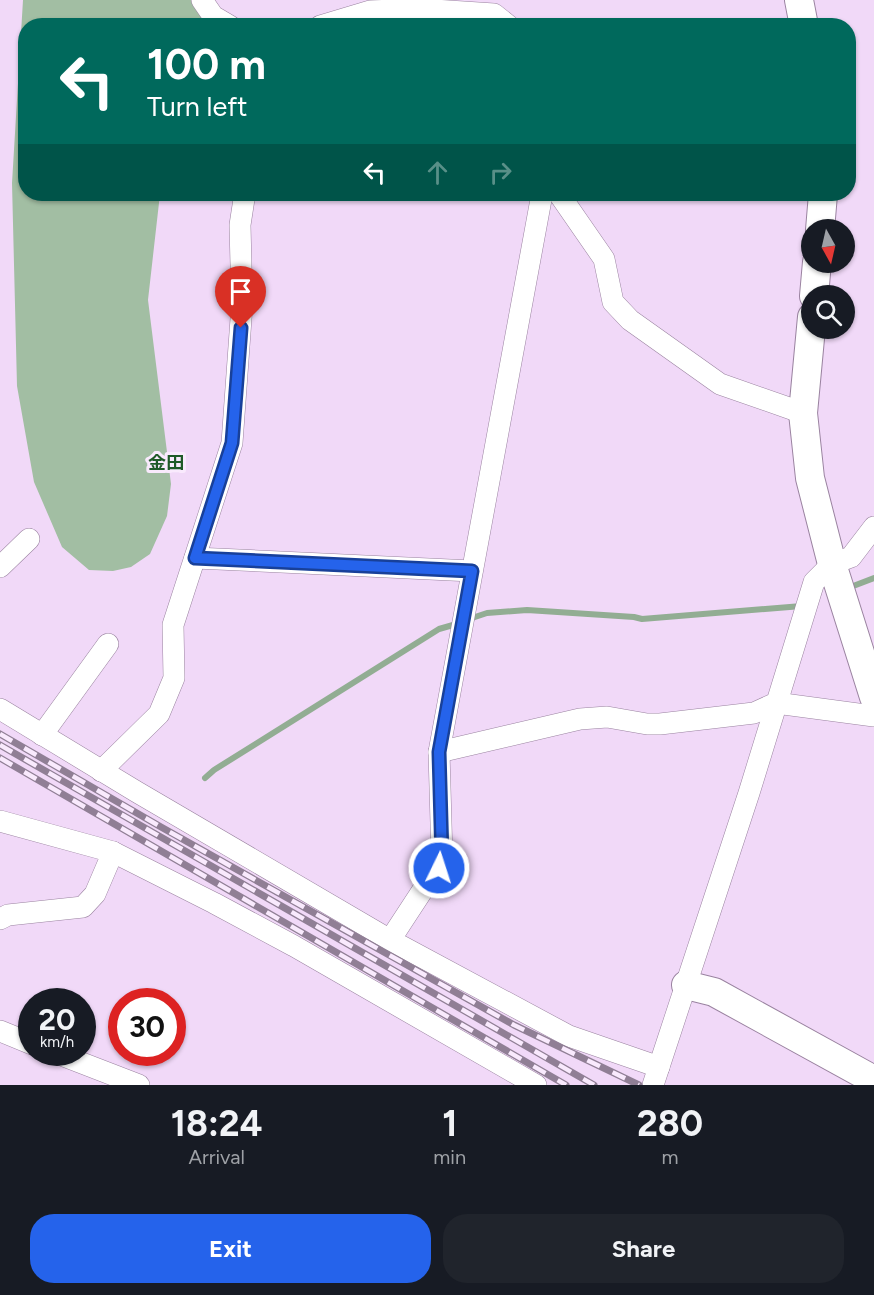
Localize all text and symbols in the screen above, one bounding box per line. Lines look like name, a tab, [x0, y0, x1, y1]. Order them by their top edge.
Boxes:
text: 100 m	[147, 39, 266, 90]
icon: left	[48, 42, 126, 120]
text: Turn left	[147, 90, 247, 123]
icon: left	[358, 156, 391, 189]
icon: ahead	[421, 156, 454, 189]
icon: right	[484, 156, 517, 189]
north arrow	[801, 219, 855, 273]
map controls	[801, 219, 855, 339]
pin	[215, 266, 266, 328]
icon: arrive	[224, 275, 257, 308]
button: search	[801, 285, 855, 339]
district label: 金田	[148, 452, 184, 474]
position arrow	[407, 836, 471, 900]
speed limit sign: 30	[108, 988, 186, 1066]
text: 20	[39, 1001, 75, 1038]
text: km/h	[40, 1033, 74, 1051]
text: 18:24	[171, 1102, 263, 1145]
text: 1	[442, 1102, 457, 1145]
text: 280	[637, 1102, 703, 1145]
text: Arrival	[188, 1145, 245, 1169]
text: min	[433, 1145, 466, 1169]
text: m	[662, 1145, 679, 1169]
button: Exit	[30, 1214, 431, 1283]
button: Share	[443, 1214, 844, 1283]

